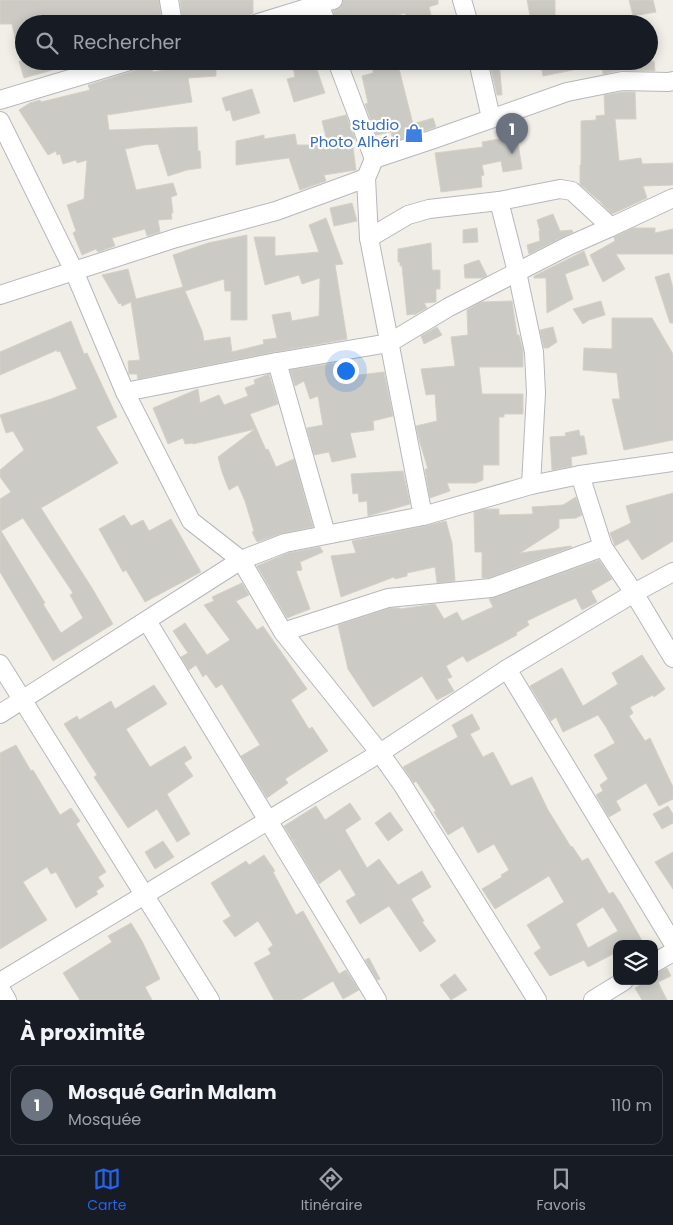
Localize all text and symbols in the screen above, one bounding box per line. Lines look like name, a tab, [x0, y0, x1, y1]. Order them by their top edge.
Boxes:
search box	[15, 15, 658, 70]
icon: search	[33, 29, 61, 57]
text: Rechercher	[73, 29, 181, 56]
pin: 1	[496, 113, 528, 154]
place label: Studio Photo Alhéri	[310, 114, 399, 152]
shop icon: Studio Photo Alhéri	[403, 122, 425, 144]
your location	[333, 358, 359, 384]
map controls	[613, 940, 658, 985]
button: layers	[613, 940, 658, 985]
text: À proximité	[20, 1018, 145, 1047]
text: Mosqué Garin Malam	[68, 1079, 277, 1106]
text: 1	[34, 1094, 40, 1117]
text: 110 m	[611, 1094, 652, 1117]
text: Mosquée	[68, 1108, 141, 1131]
tab: Carte	[87, 1165, 126, 1216]
tab: Itinéraire	[301, 1165, 362, 1216]
tab: Favoris	[537, 1165, 586, 1216]

